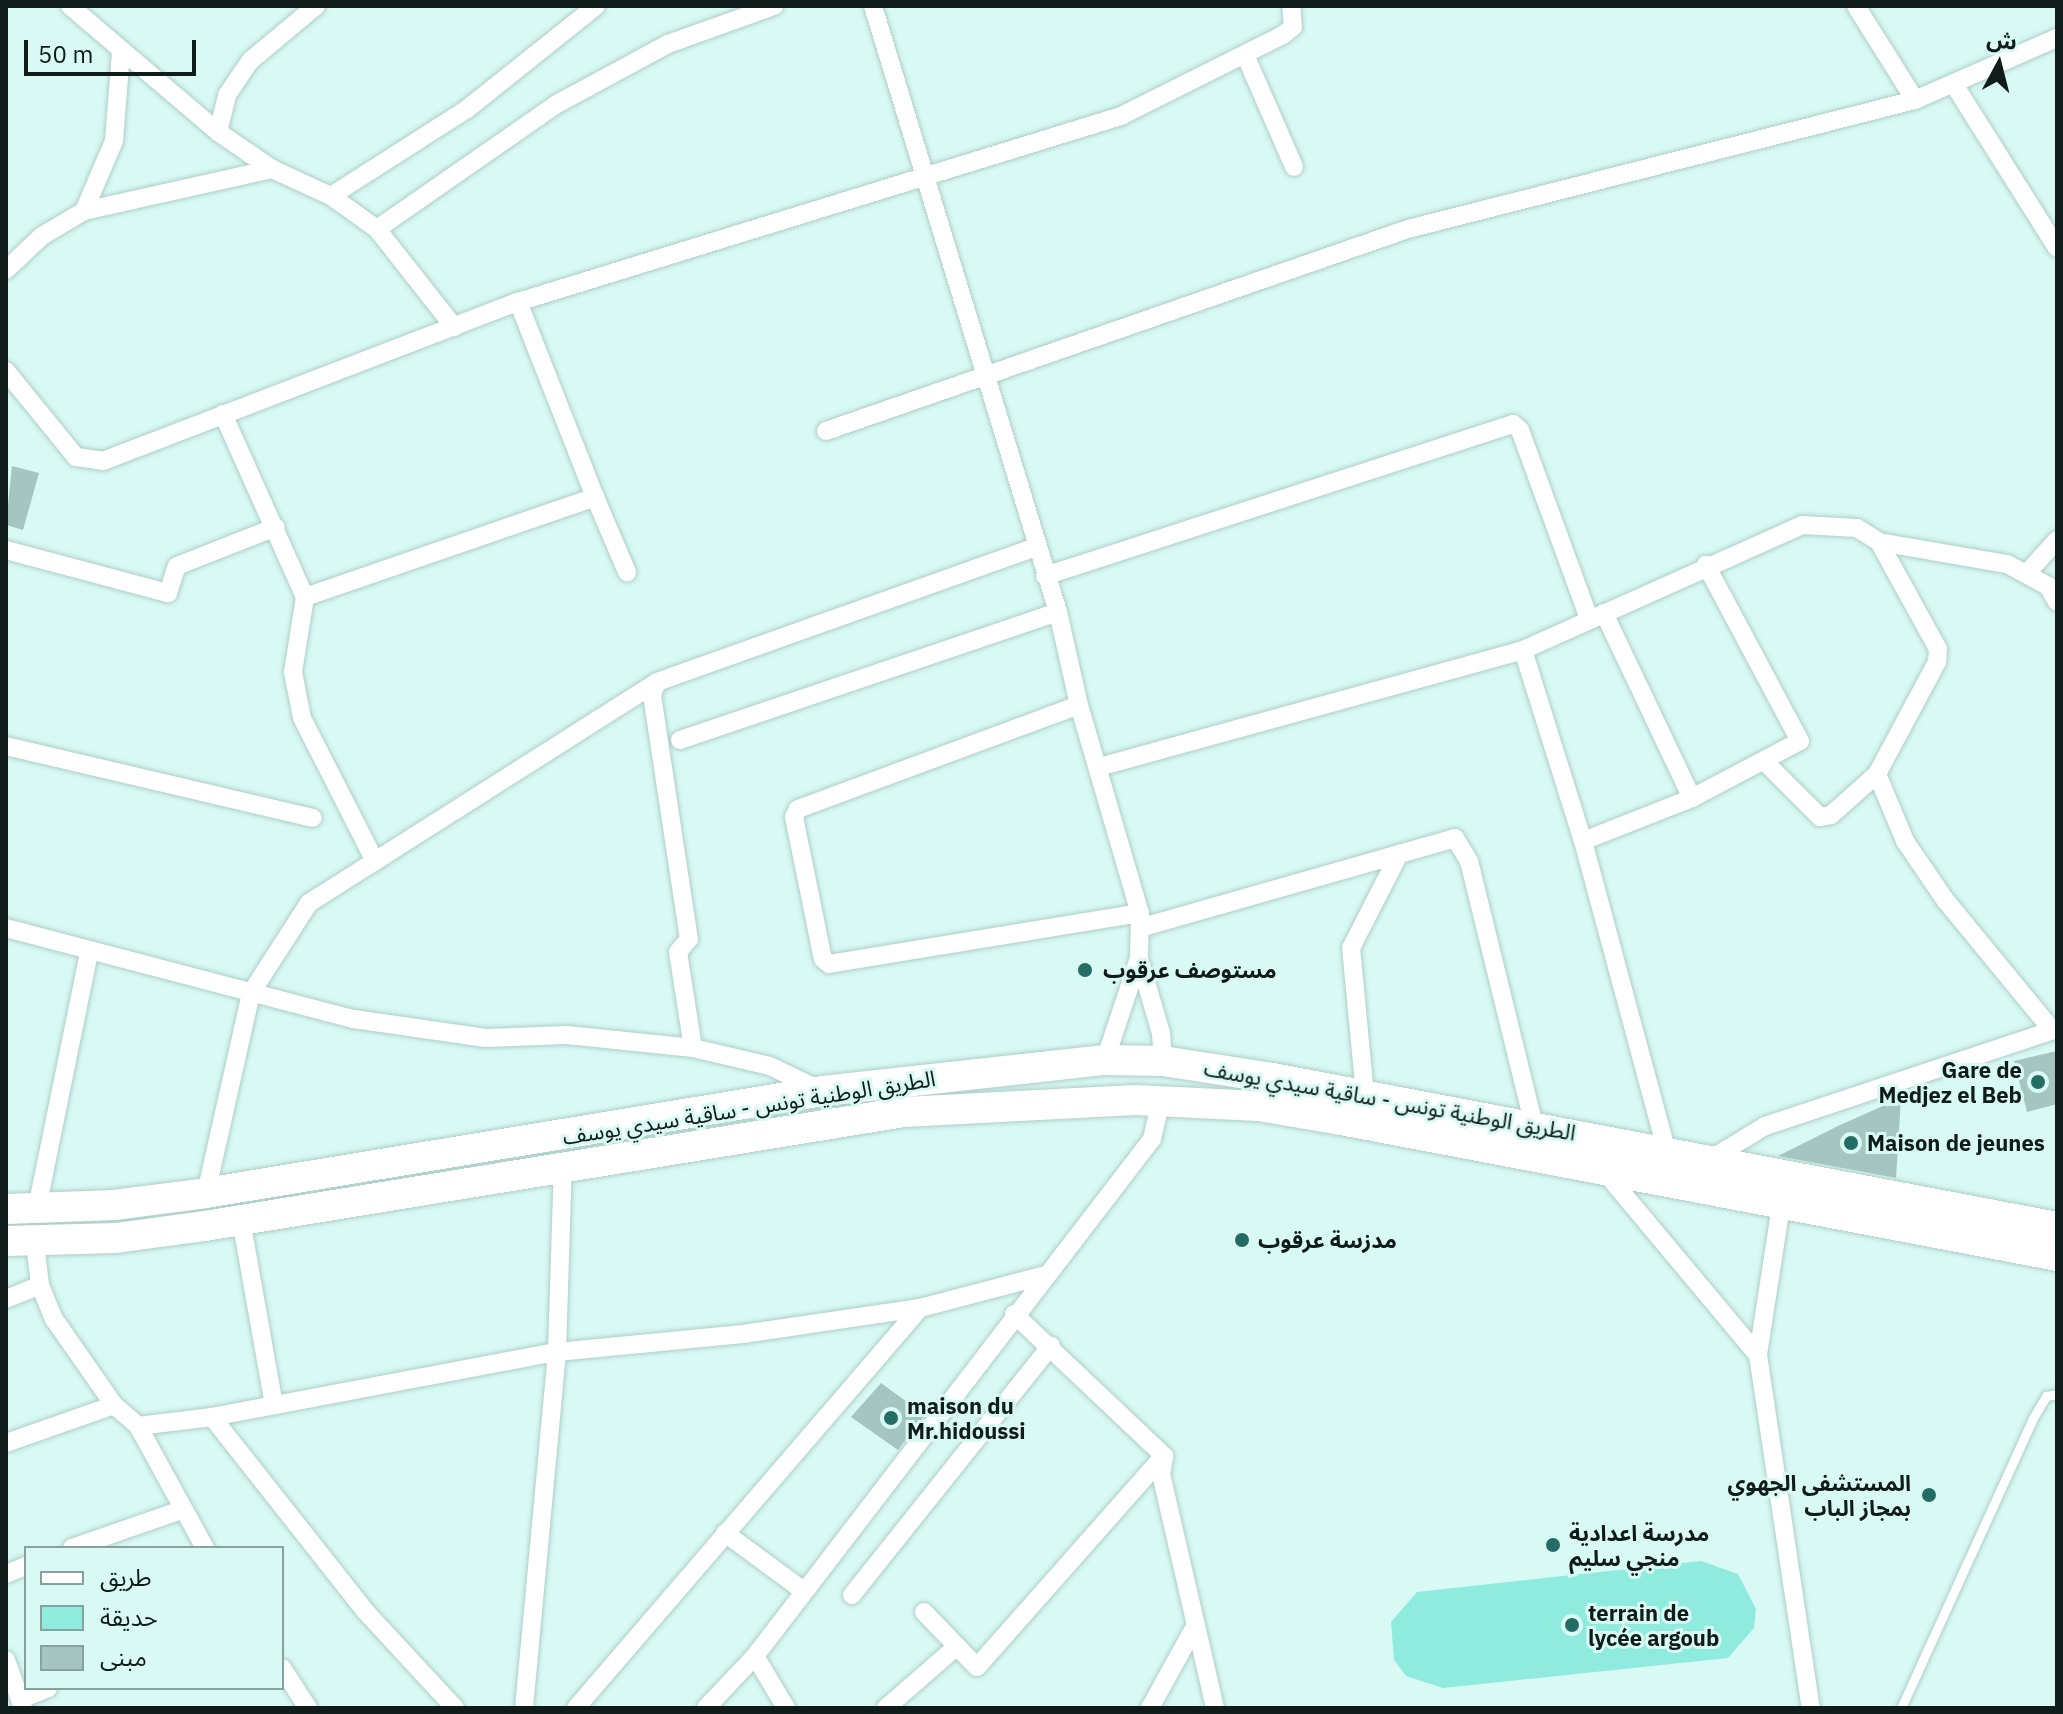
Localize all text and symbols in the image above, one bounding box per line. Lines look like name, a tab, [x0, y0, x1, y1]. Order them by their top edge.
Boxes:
text: ش	[1985, 23, 2019, 56]
scale bar	[28, 24, 200, 74]
north arrow	[1959, 24, 2039, 104]
text: 50 m	[38, 38, 93, 70]
place label: مستوصف عرقوب	[1103, 957, 1277, 983]
marker: مستوصف عرقوب	[1074, 959, 1096, 981]
street label: الطريق الوطنية تونس - ساقية سيدي يوسف	[1202, 1054, 1578, 1146]
place label: Gare de Medjez el Beb	[1878, 1056, 2022, 1108]
street label: الطريق الوطنية تونس - ساقية سيدي يوسف	[561, 1064, 937, 1150]
marker: Gare de Medjez el Beb	[2029, 1073, 2047, 1091]
place label: Maison de jeunes	[1867, 1130, 2045, 1156]
marker: Maison de jeunes	[1842, 1134, 1860, 1152]
place label: مدزسة عرقوب	[1258, 1227, 1397, 1253]
marker: مدزسة عرقوب	[1233, 1231, 1251, 1249]
place label: maison du Mr.hidoussi	[907, 1392, 1026, 1444]
marker: maison du Mr.hidoussi	[882, 1409, 900, 1427]
place label: المستشفى الجهوي بمجاز الباب	[1727, 1469, 1911, 1520]
marker: المستشفى الجهوي بمجاز الباب	[1918, 1484, 1940, 1506]
place label: مدرسة اعدادية منجي سليم	[1569, 1519, 1709, 1570]
marker: مدرسة اعدادية منجي سليم	[1544, 1536, 1562, 1554]
legend	[24, 1546, 284, 1690]
text: طريق	[100, 1561, 152, 1593]
place label: terrain de lycée argoub	[1588, 1599, 1719, 1650]
text: حديقة	[100, 1601, 158, 1633]
marker: terrain de lycée argoub	[1563, 1616, 1581, 1634]
text: مبنى	[100, 1641, 147, 1673]

